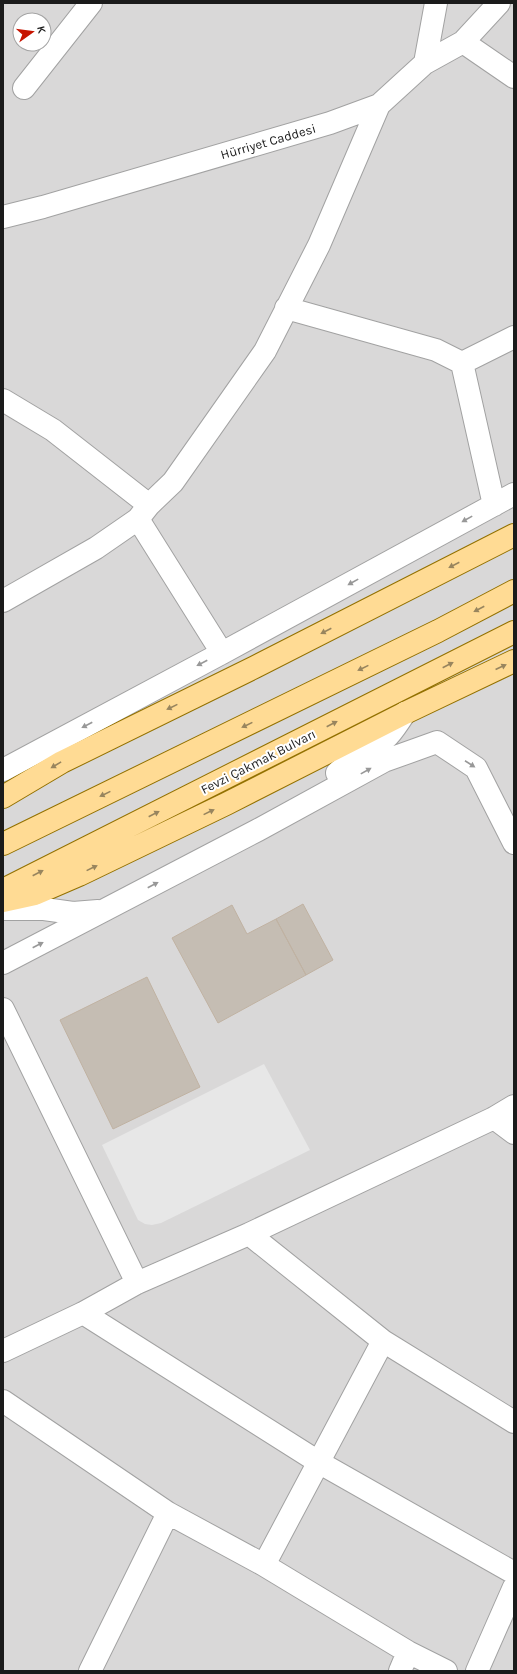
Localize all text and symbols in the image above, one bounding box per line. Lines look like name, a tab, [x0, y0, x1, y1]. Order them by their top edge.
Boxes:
north arrow	[12, 12, 52, 52]
text: K	[34, 25, 49, 36]
street label: Hürriyet Caddesi	[219, 121, 318, 162]
one-way arrow	[462, 516, 473, 523]
one-way arrow	[449, 562, 460, 568]
one-way arrow	[347, 578, 359, 585]
one-way arrow	[474, 606, 485, 613]
one-way arrow	[320, 627, 332, 634]
one-way arrow	[196, 660, 208, 667]
one-way arrow	[443, 662, 454, 668]
one-way arrow	[495, 664, 507, 670]
one-way arrow	[358, 665, 369, 671]
one-way arrow	[167, 704, 178, 711]
one-way arrow	[81, 721, 93, 728]
one-way arrow	[327, 721, 338, 727]
one-way arrow	[241, 722, 252, 728]
street label: Fevzi Çakmak Bulvarı	[198, 726, 318, 797]
one-way arrow	[464, 760, 475, 768]
one-way arrow	[50, 762, 62, 769]
one-way arrow	[360, 767, 372, 774]
one-way arrow	[99, 791, 110, 798]
one-way arrow	[203, 809, 215, 815]
one-way arrow	[148, 811, 160, 817]
one-way arrow	[86, 865, 97, 871]
one-way arrow	[32, 869, 44, 876]
one-way arrow	[147, 881, 158, 888]
one-way arrow	[32, 942, 43, 948]

